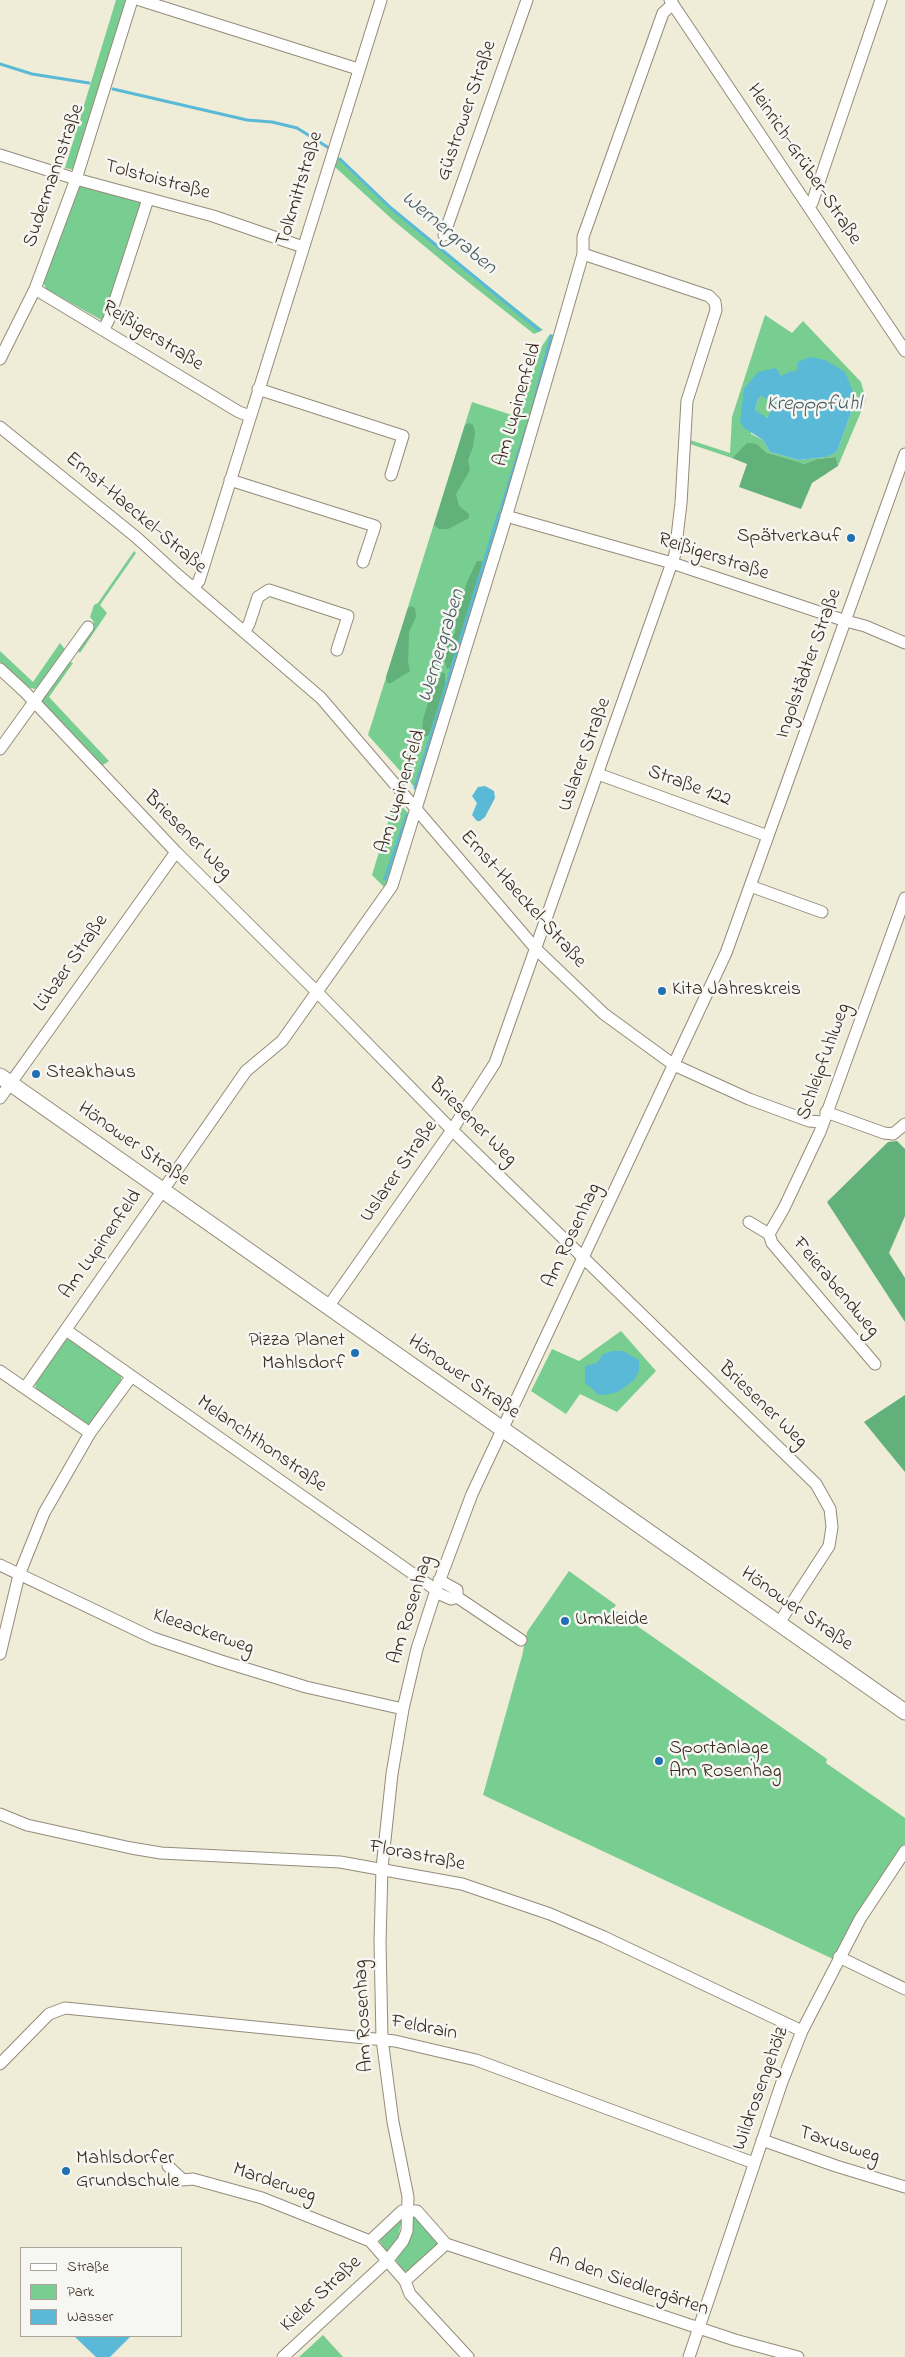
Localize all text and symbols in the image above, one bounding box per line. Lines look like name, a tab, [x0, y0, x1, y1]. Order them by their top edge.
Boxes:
street label: Güstrower Straße	[433, 38, 503, 184]
street label: Heinrich-Grüber-Straße	[740, 80, 866, 250]
street label: Sudermannstraße	[19, 101, 91, 251]
street label: Tolkmittstraße	[272, 129, 330, 249]
street label: Tolstoistraße	[102, 155, 212, 207]
water label: Wernergraben	[395, 187, 501, 281]
street label: Reißigerstraße	[97, 296, 207, 378]
street label: Am Lupinenfeld	[490, 340, 548, 470]
water label: Krepppfuhl	[766, 393, 862, 419]
street label: Ernst-Haeckel-Straße	[59, 448, 211, 580]
place label: Spätverkauf	[737, 526, 841, 550]
street label: Reißigerstraße	[655, 529, 771, 587]
marker: Spätverkauf	[845, 532, 857, 544]
street label: Ingolstädter Straße	[772, 586, 848, 742]
water label: Wernergraben	[414, 587, 472, 705]
street label: Uslarer Straße	[554, 695, 618, 815]
street label: Am Lupinenfeld	[372, 727, 432, 857]
street label: Straße 122	[644, 761, 734, 813]
street label: Briesener Weg	[138, 787, 236, 885]
street label: Ernst-Haeckel-Straße	[454, 826, 590, 974]
street label: Lübzer Straße	[30, 910, 114, 1018]
place label: Kita Jahreskreis	[672, 979, 801, 1003]
marker: Kita Jahreskreis	[656, 985, 668, 997]
street label: Schleipfuhlweg	[793, 1000, 857, 1124]
place label: Steakhaus	[46, 1062, 136, 1086]
marker: Steakhaus	[30, 1068, 42, 1080]
street label: Briesener Weg	[423, 1074, 521, 1172]
street label: Hönower Straße	[72, 1097, 194, 1193]
street label: Uslarer Straße	[356, 1116, 444, 1228]
street label: Am Rosenhag	[538, 1180, 608, 1292]
street label: Am Lupinenfeld	[56, 1186, 148, 1304]
street label: Feierabendweg	[786, 1233, 884, 1343]
place label: Pizza Planet Mahlsdorf	[248, 1330, 345, 1377]
street label: Hönower Straße	[402, 1330, 524, 1426]
marker: Pizza Planet Mahlsdorf	[349, 1347, 361, 1359]
street label: Briesener Weg	[712, 1357, 812, 1455]
street label: Melanchthonstraße	[191, 1391, 331, 1499]
street label: Am Rosenhag	[384, 1553, 440, 1667]
street label: Hönower Straße	[735, 1562, 857, 1658]
street label: Kleeackerweg	[149, 1604, 257, 1662]
place label: Umkleide	[575, 1609, 648, 1633]
marker: Umkleide	[559, 1615, 571, 1627]
place label: Sportanlage Am Rosenhag	[669, 1738, 782, 1785]
marker: Sportanlage Am Rosenhag	[653, 1755, 665, 1767]
street label: Florastraße	[367, 1836, 467, 1878]
street label: Am Rosenhag	[350, 1959, 380, 2073]
street label: Feldrain	[389, 2011, 459, 2047]
street label: Wildrosengehölz	[729, 2024, 795, 2154]
street label: Taxusweg	[795, 2122, 883, 2170]
place label: Mahlsdorfer Grundschule	[76, 2148, 179, 2195]
street label: Marderweg	[229, 2159, 319, 2209]
marker: Mahlsdorfer Grundschule	[60, 2165, 72, 2177]
street label: An den Siedlergärten	[545, 2245, 711, 2323]
legend	[20, 2247, 182, 2337]
street label: Kieler Straße	[277, 2252, 367, 2338]
text: Straße	[67, 2256, 109, 2278]
text: Park	[67, 2281, 94, 2303]
text: Wasser	[67, 2306, 113, 2328]

